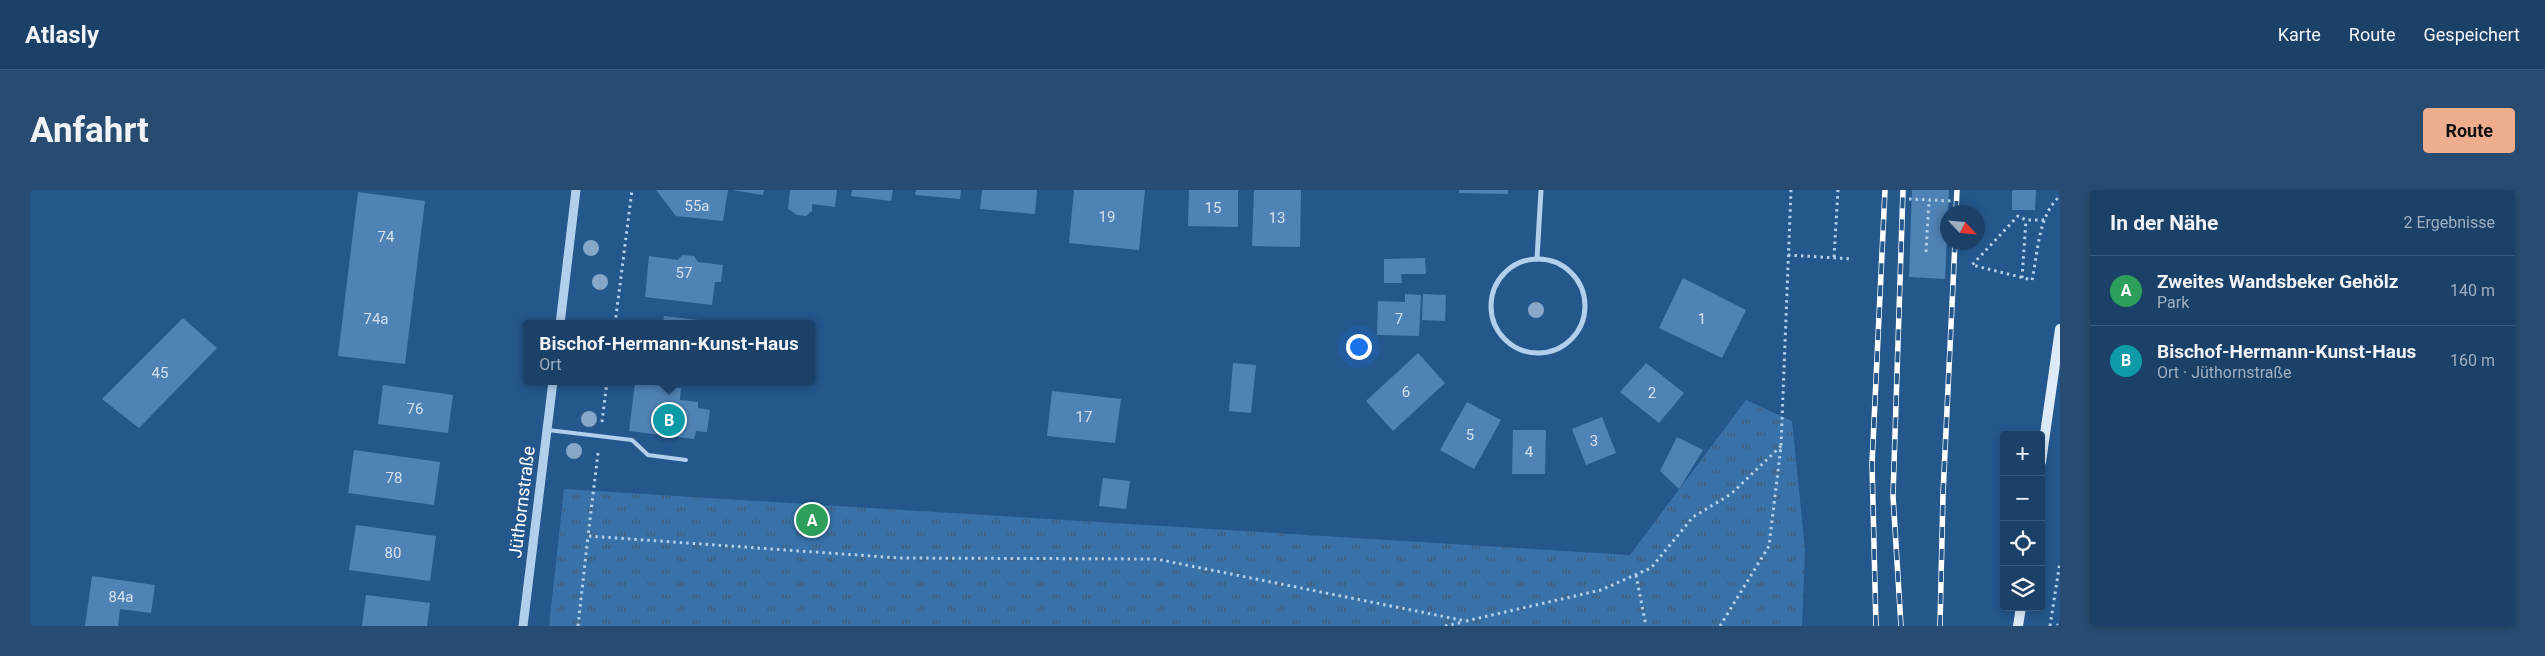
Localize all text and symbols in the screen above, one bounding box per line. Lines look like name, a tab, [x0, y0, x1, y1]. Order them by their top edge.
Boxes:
text: Atlasly	[25, 21, 99, 49]
text: Karte	[2278, 24, 2321, 45]
text: Route	[2349, 24, 2396, 45]
text: Gespeichert	[2424, 24, 2520, 45]
button: Route	[2423, 108, 2515, 153]
text: Anfahrt	[30, 110, 149, 151]
house number: 55a	[684, 197, 710, 215]
house number: 15	[1205, 199, 1221, 217]
north arrow	[1940, 205, 1985, 250]
house number: 19	[1099, 208, 1115, 226]
house number: 13	[1269, 209, 1285, 227]
text: In der Nähe	[2110, 211, 2218, 235]
text: 2 Ergebnisse	[2403, 213, 2495, 232]
house number: 74	[378, 228, 395, 246]
house number: 57	[676, 264, 692, 282]
text: Zweites Wandsbeker Gehölz	[2157, 270, 2398, 293]
text: A	[2121, 281, 2131, 300]
text: 140 m	[2450, 281, 2495, 300]
text: Park	[2157, 293, 2189, 312]
house number: 74a	[363, 310, 389, 328]
house number: 7	[1395, 310, 1403, 328]
house number: 1	[1698, 310, 1706, 328]
popup	[523, 320, 815, 385]
text: Bischof-Hermann-Kunst-Haus	[539, 332, 799, 355]
your location	[1346, 334, 1372, 360]
text: Bischof-Hermann-Kunst-Haus	[2157, 340, 2416, 363]
text: B	[2121, 351, 2131, 370]
text: 160 m	[2450, 351, 2495, 370]
text: Ort	[539, 355, 561, 374]
text: Ort · Jüthornstraße	[2157, 363, 2292, 382]
house number: 45	[152, 364, 168, 382]
house number: 6	[1402, 383, 1410, 401]
house number: 2	[1648, 384, 1656, 402]
house number: 76	[407, 400, 423, 418]
pin: B	[653, 401, 685, 439]
house number: 17	[1076, 408, 1092, 426]
house number: 5	[1466, 426, 1474, 444]
map controls	[2000, 431, 2045, 611]
button: +	[2000, 431, 2045, 476]
house number: 3	[1590, 432, 1598, 450]
house number: 4	[1525, 443, 1534, 461]
street label: Jüthornstraße	[504, 445, 539, 559]
house number: 78	[386, 469, 402, 487]
button: −	[2000, 476, 2045, 521]
pin: A	[796, 501, 828, 539]
button: locate	[2000, 521, 2045, 566]
house number: 80	[385, 544, 401, 562]
button: layers	[2000, 566, 2045, 611]
house number: 84a	[108, 588, 134, 606]

